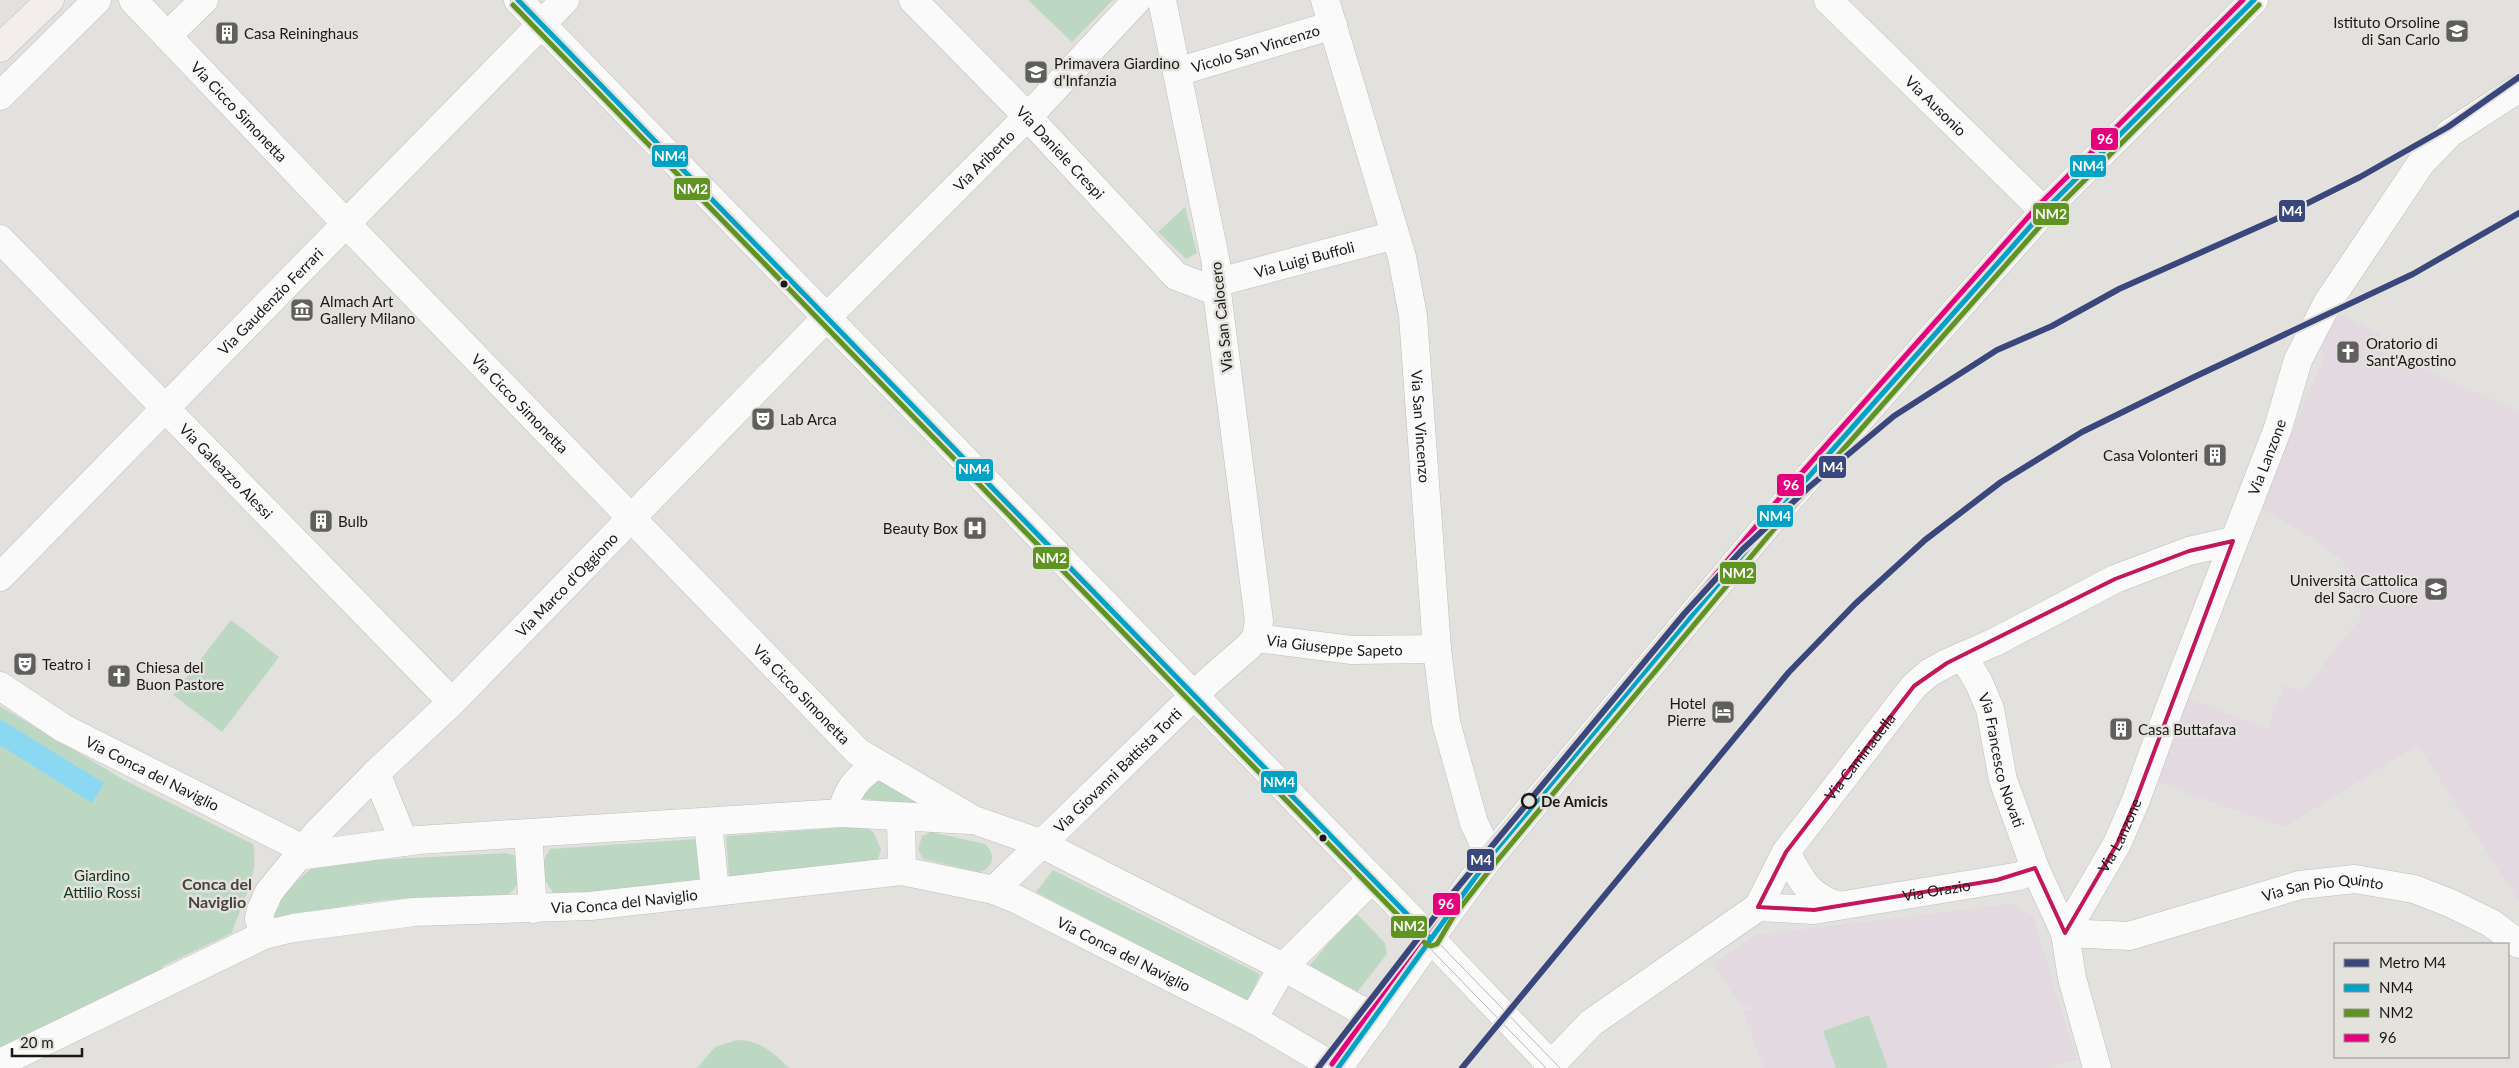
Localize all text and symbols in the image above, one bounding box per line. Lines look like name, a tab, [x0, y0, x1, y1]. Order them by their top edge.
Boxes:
place label: Istituto Orsoline di San Carlo	[2333, 13, 2440, 48]
school or university icon: Istituto Orsoline di San Carlo	[2444, 18, 2470, 44]
building icon: Casa Reininghaus	[214, 20, 240, 46]
street label: Vicolo San Vincenzo	[1189, 21, 1322, 76]
place label: Casa Reininghaus	[244, 24, 359, 42]
place label: Primavera Giardino d'Infanzia	[1054, 54, 1180, 89]
street label: Via Cicco Simonetta	[187, 58, 291, 165]
school or university icon: Primavera Giardino d'Infanzia	[1023, 59, 1049, 85]
street label: Via Ausonio	[1902, 72, 1970, 139]
street label: Via Daniele Crespi	[1013, 102, 1108, 202]
street label: Via Ariberto	[949, 126, 1018, 195]
line badge: 96	[2090, 127, 2119, 151]
text: 96	[2097, 130, 2113, 147]
line badge: NM4	[651, 144, 689, 168]
text: NM4	[654, 147, 686, 164]
line badge: NM4	[2069, 154, 2107, 178]
text: NM4	[2072, 157, 2104, 174]
line badge: NM2	[673, 177, 711, 201]
text: NM2	[676, 180, 708, 197]
line badge: M4	[2278, 199, 2306, 223]
line badge: NM2	[2032, 202, 2070, 226]
text: M4	[2281, 202, 2303, 219]
text: NM2	[2035, 205, 2067, 222]
street label: Via Luigi Buffoli	[1252, 237, 1356, 281]
street label: Via Gaudenzio Ferrari	[214, 244, 326, 358]
street label: Via San Calocero	[1206, 261, 1236, 373]
unlabelled marker	[779, 279, 789, 289]
place label: Almach Art Gallery Milano	[320, 292, 415, 327]
museum icon: Almach Art Gallery Milano	[289, 297, 315, 323]
place label: Oratorio di Sant'Agostino	[2366, 334, 2456, 369]
church icon: Oratorio di Sant'Agostino	[2335, 339, 2361, 365]
street label: Via Cicco Simonetta	[468, 350, 572, 457]
street label: Via San Vincenzo	[1408, 369, 1434, 483]
theatre icon: Lab Arca	[750, 406, 776, 432]
place label: Lab Arca	[780, 410, 837, 428]
street label: Via Lanzone	[2244, 417, 2289, 498]
street label: Via Galeazzo Alessi	[176, 420, 277, 522]
building icon: Casa Volonteri	[2202, 442, 2228, 468]
place label: Casa Volonteri	[2103, 446, 2198, 464]
line badge: M4	[1818, 455, 1847, 479]
line badge: NM4	[955, 458, 994, 482]
text: M4	[1822, 458, 1844, 475]
text: NM4	[958, 460, 990, 477]
line badge: 96	[1776, 473, 1805, 497]
text: 96	[1783, 476, 1799, 493]
line badge: NM4	[1756, 504, 1794, 528]
text: NM4	[1759, 507, 1791, 524]
building icon: Bulb	[308, 508, 334, 534]
place label: Bulb	[338, 512, 368, 530]
hospital icon: Beauty Box	[962, 515, 988, 541]
place label: Beauty Box	[883, 519, 959, 537]
street label: Via Marco d'Oggiono	[512, 528, 621, 640]
line badge: NM2	[1032, 546, 1070, 570]
text: NM2	[1035, 549, 1067, 566]
line badge: NM2	[1719, 561, 1757, 585]
text: NM2	[1722, 564, 1754, 581]
place label: Università Cattolica del Sacro Cuore	[2290, 571, 2418, 606]
school or university icon: Università Cattolica del Sacro Cuore	[2423, 576, 2449, 602]
street label: Via Giuseppe Sapeto	[1265, 630, 1403, 659]
street label: Via Cicco Simonetta	[750, 641, 854, 748]
theatre icon: Teatro i	[12, 651, 38, 677]
place label: Teatro i	[42, 655, 91, 673]
place label: Chiesa del Buon Pastore	[136, 658, 224, 693]
church icon: Chiesa del Buon Pastore	[106, 663, 132, 689]
street label: Via Francesco Novati	[1975, 690, 2028, 830]
place label: Hotel Pierre	[1667, 694, 1706, 729]
hotel icon: Hotel Pierre	[1710, 699, 1736, 725]
street label: Via Giovanni Battista Torti	[1050, 704, 1185, 836]
street label: Via Caminadella	[1820, 709, 1899, 804]
building icon: Casa Buttafava	[2108, 716, 2134, 742]
place label: Casa Buttafava	[2138, 720, 2236, 738]
street label: Via Conca del Naviglio	[83, 732, 222, 814]
line badge: NM4	[1260, 770, 1298, 794]
text: NM4	[1263, 773, 1295, 790]
place label: De Amicis	[1541, 792, 1608, 810]
marker: De Amicis	[1521, 793, 1537, 809]
street label: Via Lanzone	[2094, 795, 2145, 875]
unlabelled marker	[1318, 833, 1328, 843]
line badge: M4	[1466, 848, 1495, 872]
text: M4	[1470, 851, 1492, 868]
park label: Giardino Attilio Rossi	[63, 866, 141, 901]
street label: Via San Pio Quinto	[2260, 870, 2385, 905]
district label: Conca del Naviglio	[182, 874, 252, 911]
street label: Via Orazio	[1901, 876, 1972, 904]
street label: Via Conca del Naviglio	[551, 885, 699, 916]
line badge: 96	[1432, 892, 1461, 916]
text: 96	[1438, 895, 1454, 912]
street label: Via Conca del Naviglio	[1054, 912, 1194, 995]
line badge: NM2	[1390, 915, 1428, 939]
text: NM2	[1393, 917, 1425, 934]
legend	[2334, 943, 2509, 1058]
text: Metro M4	[2379, 953, 2446, 971]
text: NM4	[2379, 978, 2413, 996]
text: NM2	[2379, 1003, 2413, 1021]
scale bar	[12, 1026, 82, 1058]
text: 96	[2379, 1028, 2397, 1046]
text: 20 m	[20, 1033, 54, 1051]

